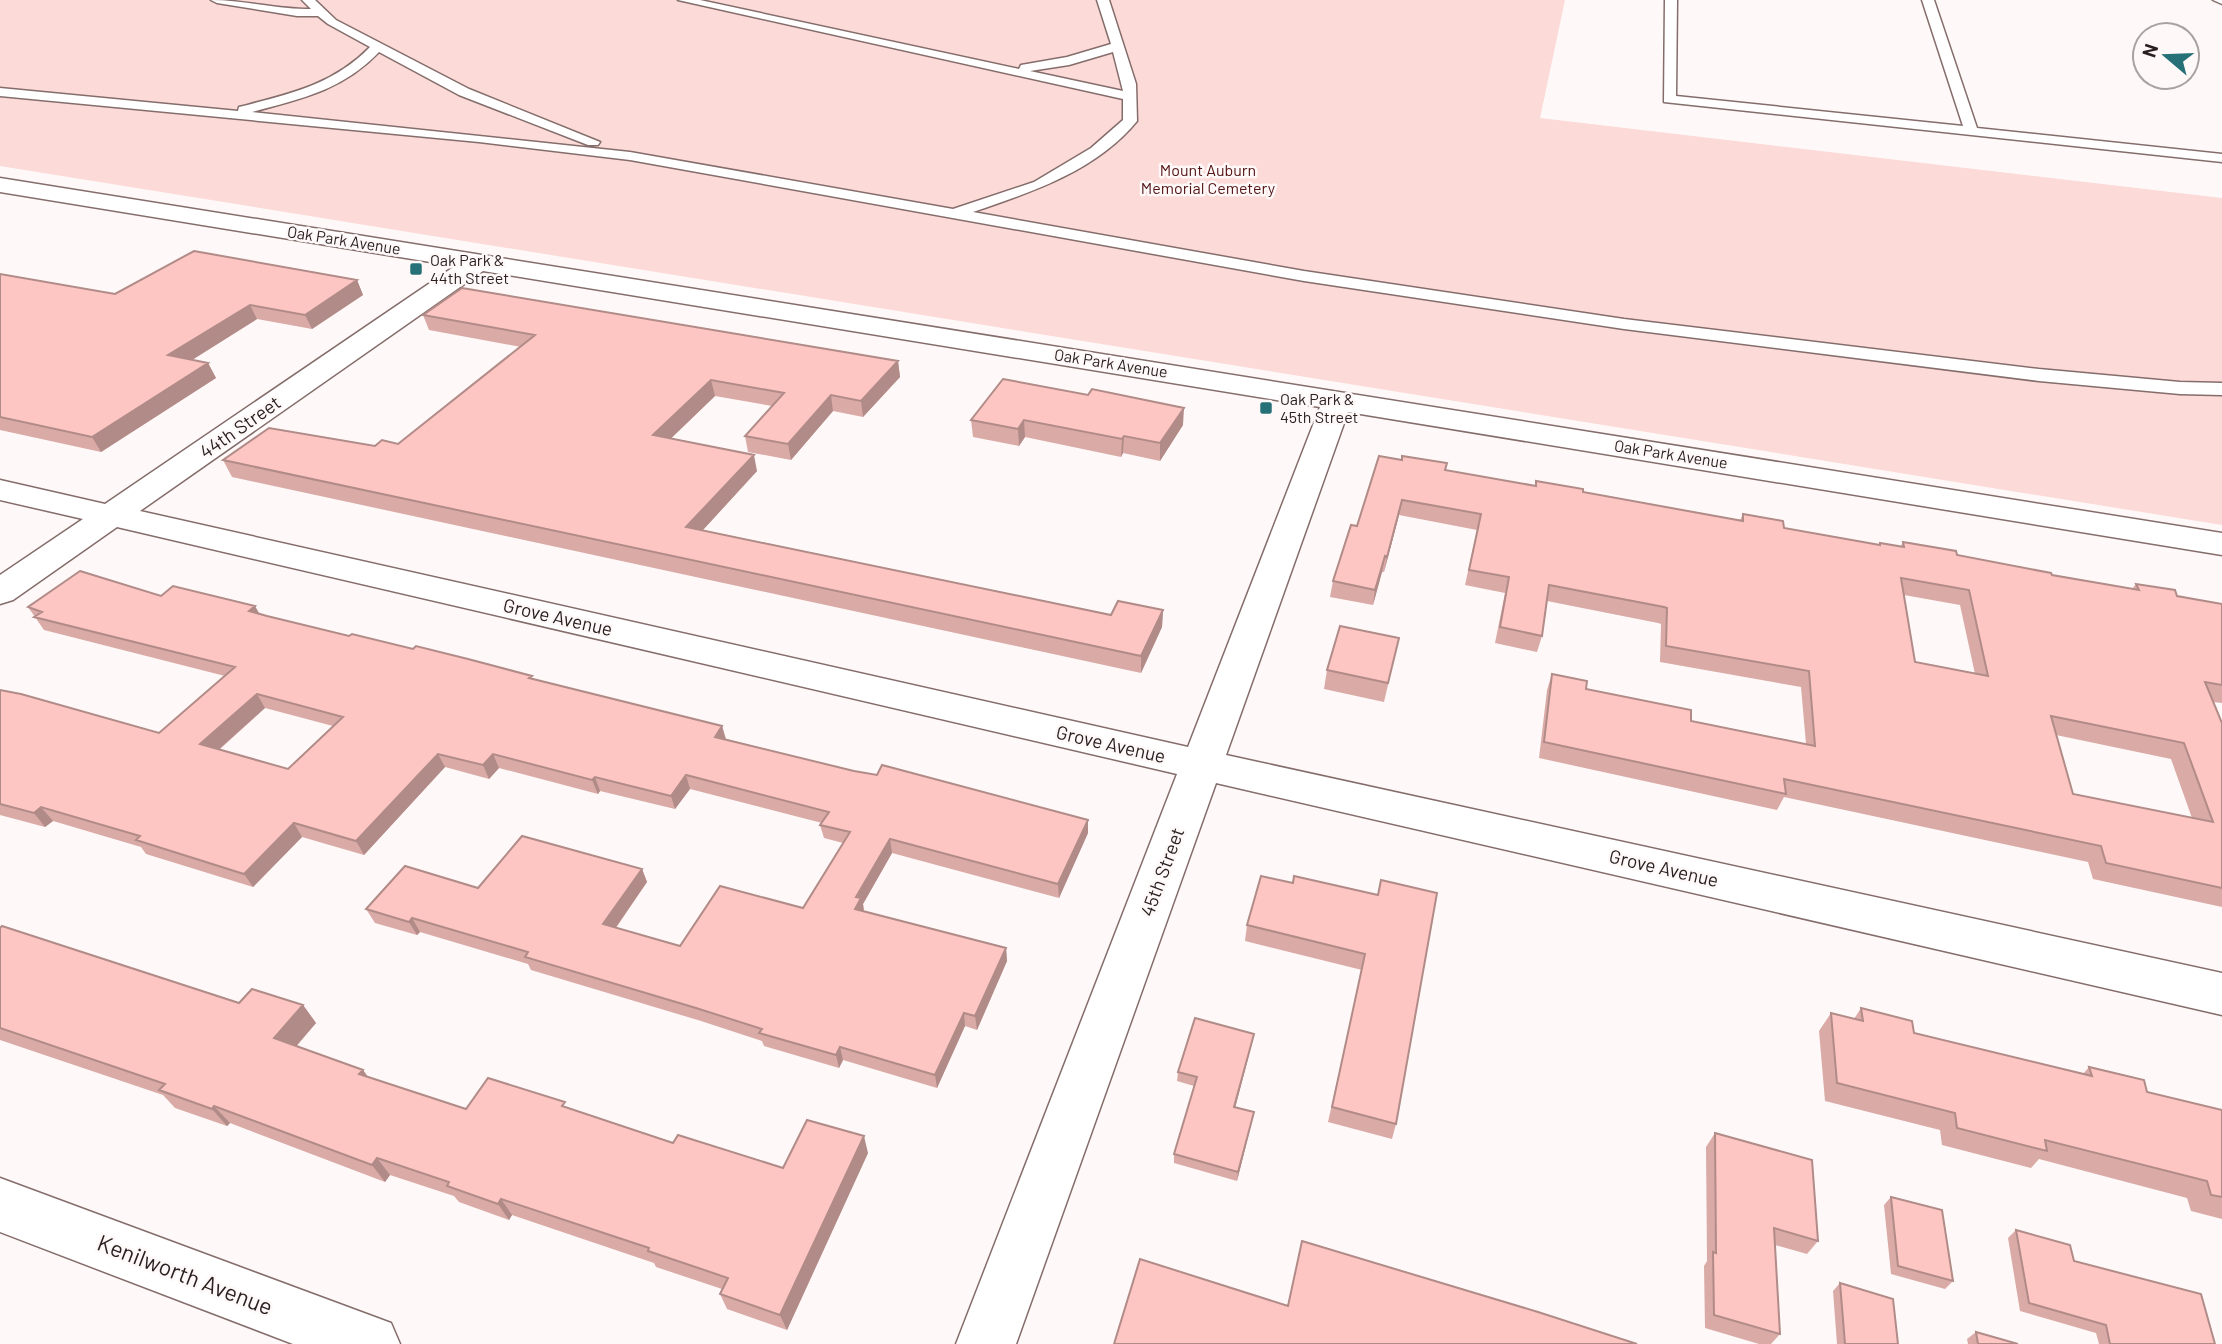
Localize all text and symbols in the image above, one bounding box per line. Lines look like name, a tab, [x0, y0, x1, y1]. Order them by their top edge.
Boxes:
north arrow	[2131, 21, 2201, 91]
text: N	[2137, 41, 2162, 60]
park label: Mount Auburn Memorial Cemetery	[1141, 160, 1276, 197]
street label: Oak Park Avenue	[286, 221, 402, 258]
place label: Oak Park & 44th Street	[430, 250, 509, 287]
marker: Oak Park & 44th Street	[408, 261, 424, 277]
street label: Oak Park Avenue	[1053, 344, 1169, 381]
place label: Oak Park & 45th Street	[1280, 389, 1358, 426]
street label: 44th Street	[195, 390, 285, 463]
marker: Oak Park & 45th Street	[1258, 400, 1274, 416]
street label: Oak Park Avenue	[1613, 435, 1729, 472]
street label: Grove Avenue	[501, 593, 615, 640]
street label: Grove Avenue	[1054, 720, 1168, 767]
street label: 45th Street	[1135, 824, 1188, 919]
street label: Grove Avenue	[1607, 844, 1721, 891]
street label: Kenilworth Avenue	[94, 1228, 277, 1320]

